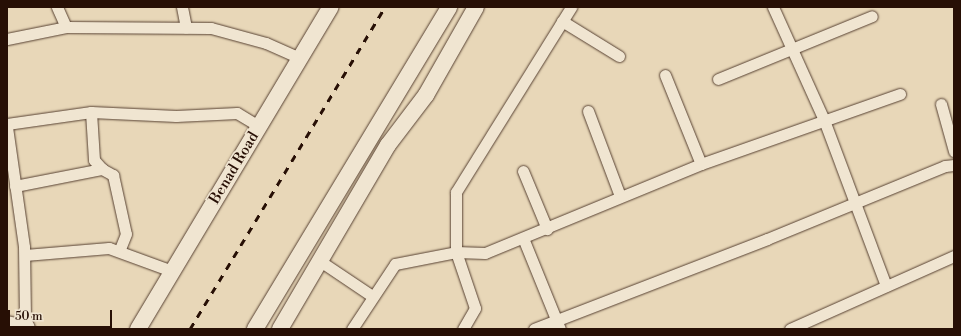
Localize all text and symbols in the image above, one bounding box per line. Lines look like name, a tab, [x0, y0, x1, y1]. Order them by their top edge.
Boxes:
street label: Benad Road	[205, 129, 263, 207]
scale bar	[10, 302, 114, 328]
text: 50 m	[15, 309, 43, 324]

